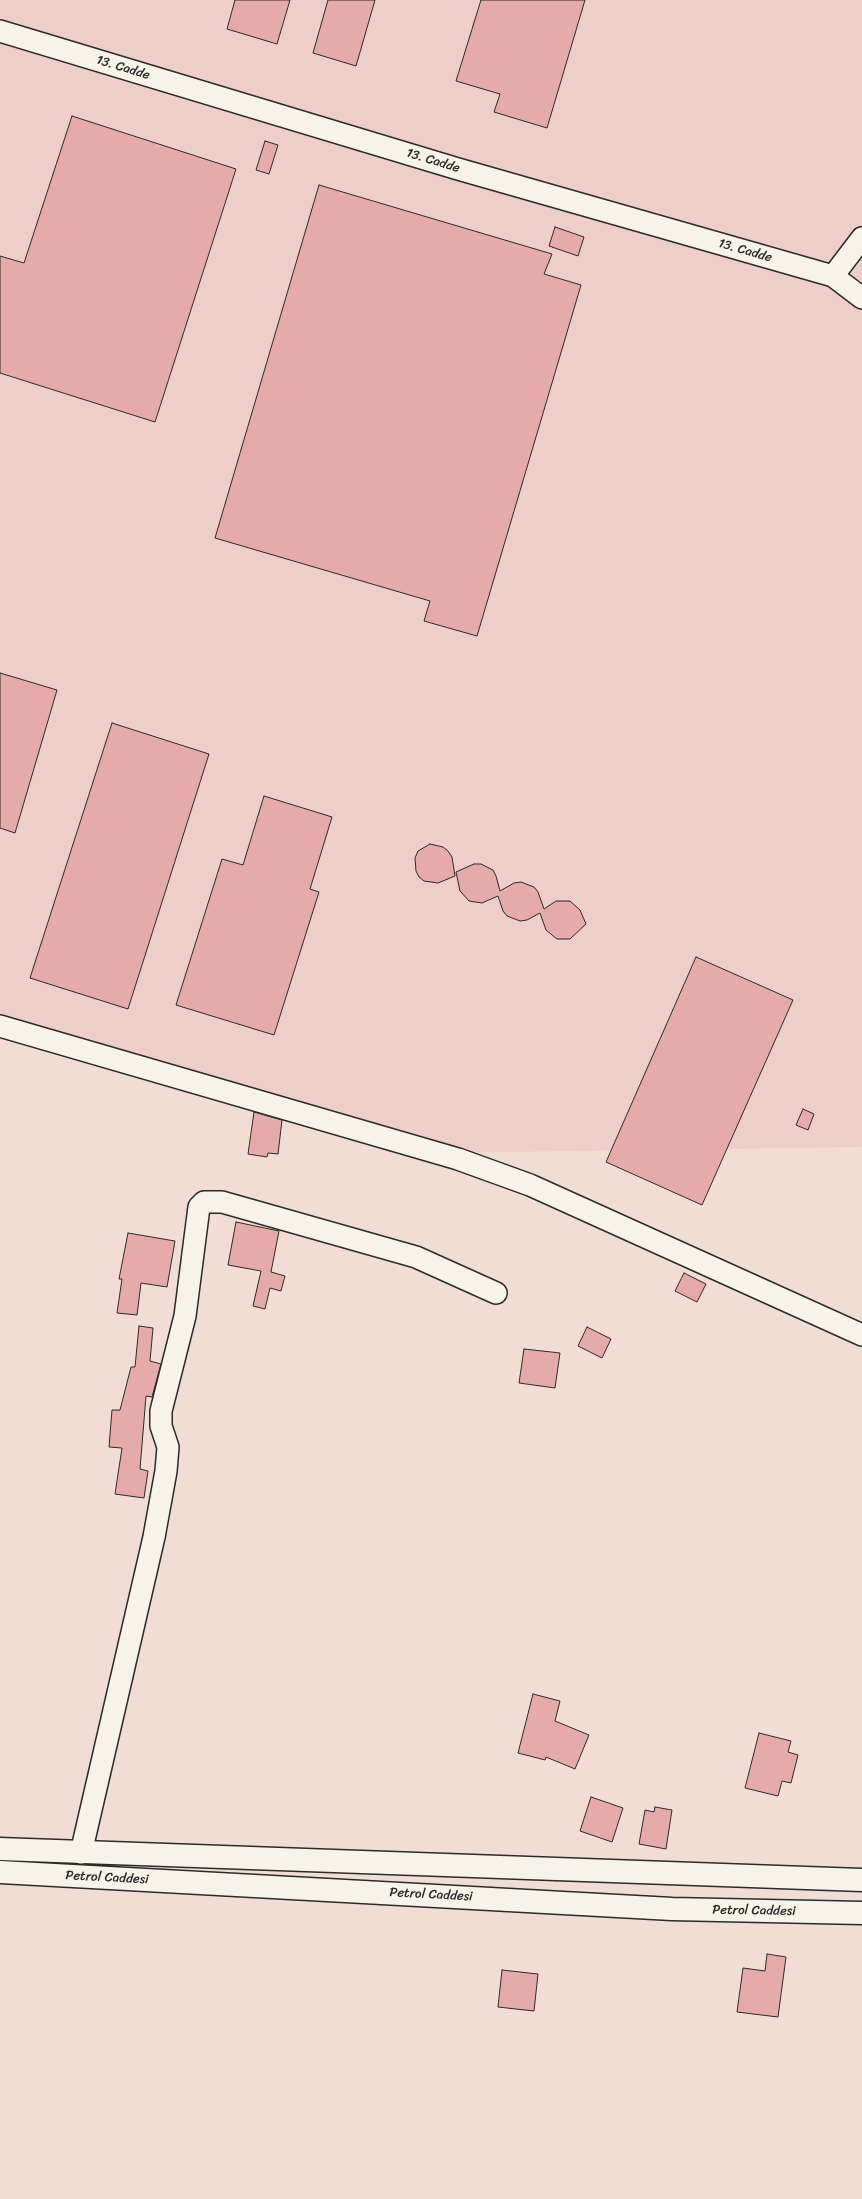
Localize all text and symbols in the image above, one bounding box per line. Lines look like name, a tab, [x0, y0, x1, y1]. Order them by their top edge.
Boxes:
street label: 13. Cadde	[94, 52, 152, 84]
street label: 13. Cadde	[404, 145, 462, 177]
street label: 13. Cadde	[716, 236, 774, 266]
street label: Petrol Caddesi	[65, 1868, 149, 1888]
street label: Petrol Caddesi	[389, 1885, 473, 1905]
street label: Petrol Caddesi	[712, 1902, 796, 1920]

